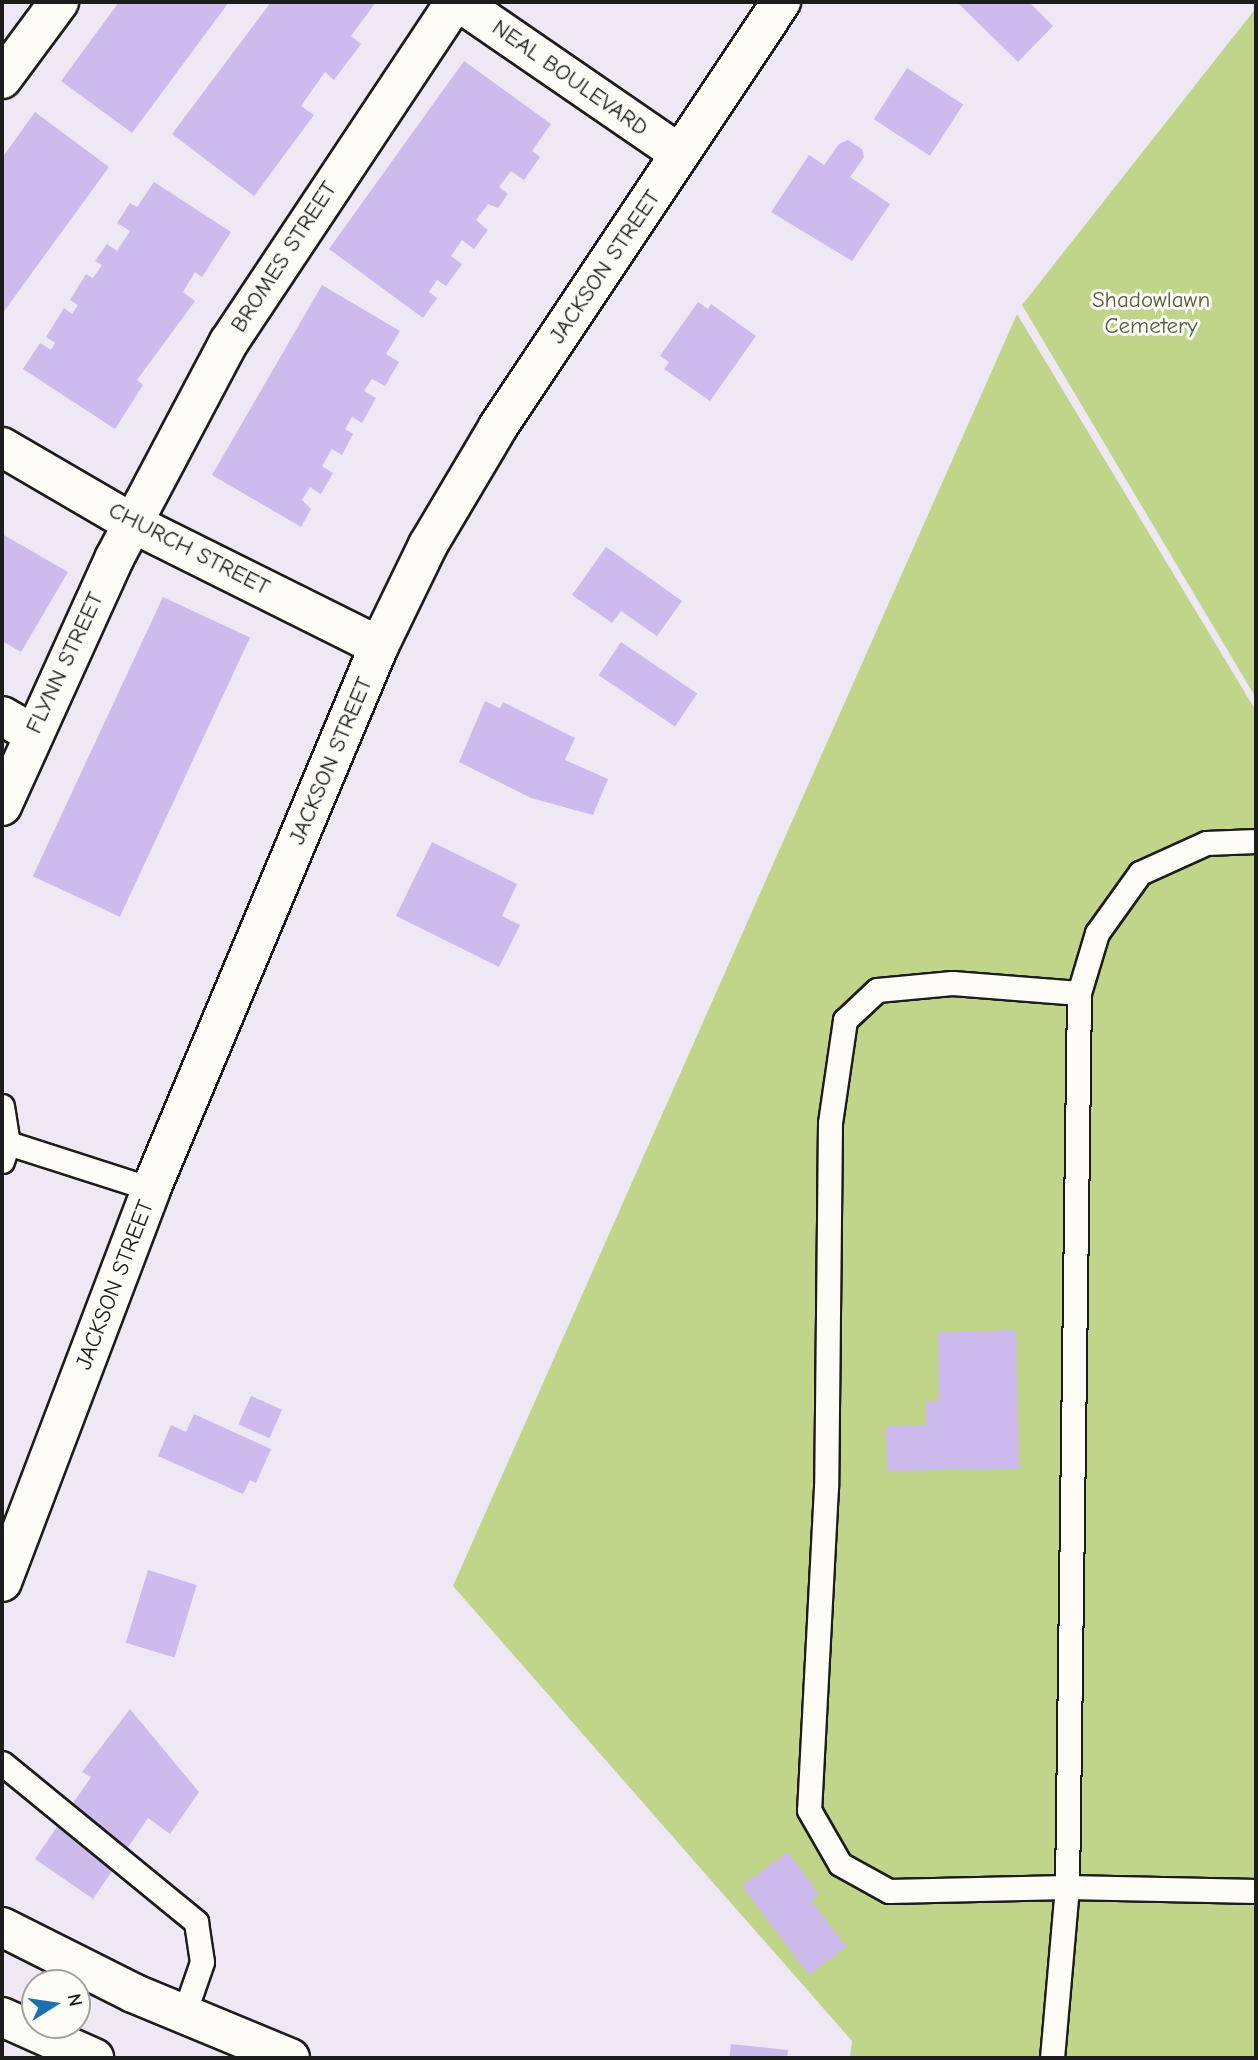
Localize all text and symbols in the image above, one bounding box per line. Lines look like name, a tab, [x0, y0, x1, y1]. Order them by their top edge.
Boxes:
street label: NEAL BOULEVARD	[487, 14, 653, 142]
street label: BROMES STREET	[225, 176, 343, 338]
street label: JACKSON STREET	[543, 185, 667, 349]
park label: Shadowlawn Cemetery	[1092, 286, 1210, 340]
street label: CHURCH STREET	[104, 497, 274, 601]
street label: FLYNN STREET	[20, 588, 110, 738]
street label: JACKSON STREET	[283, 673, 379, 849]
street label: JACKSON STREET	[70, 1196, 160, 1374]
north arrow	[21, 1969, 91, 2039]
text: N	[63, 1992, 87, 2008]

